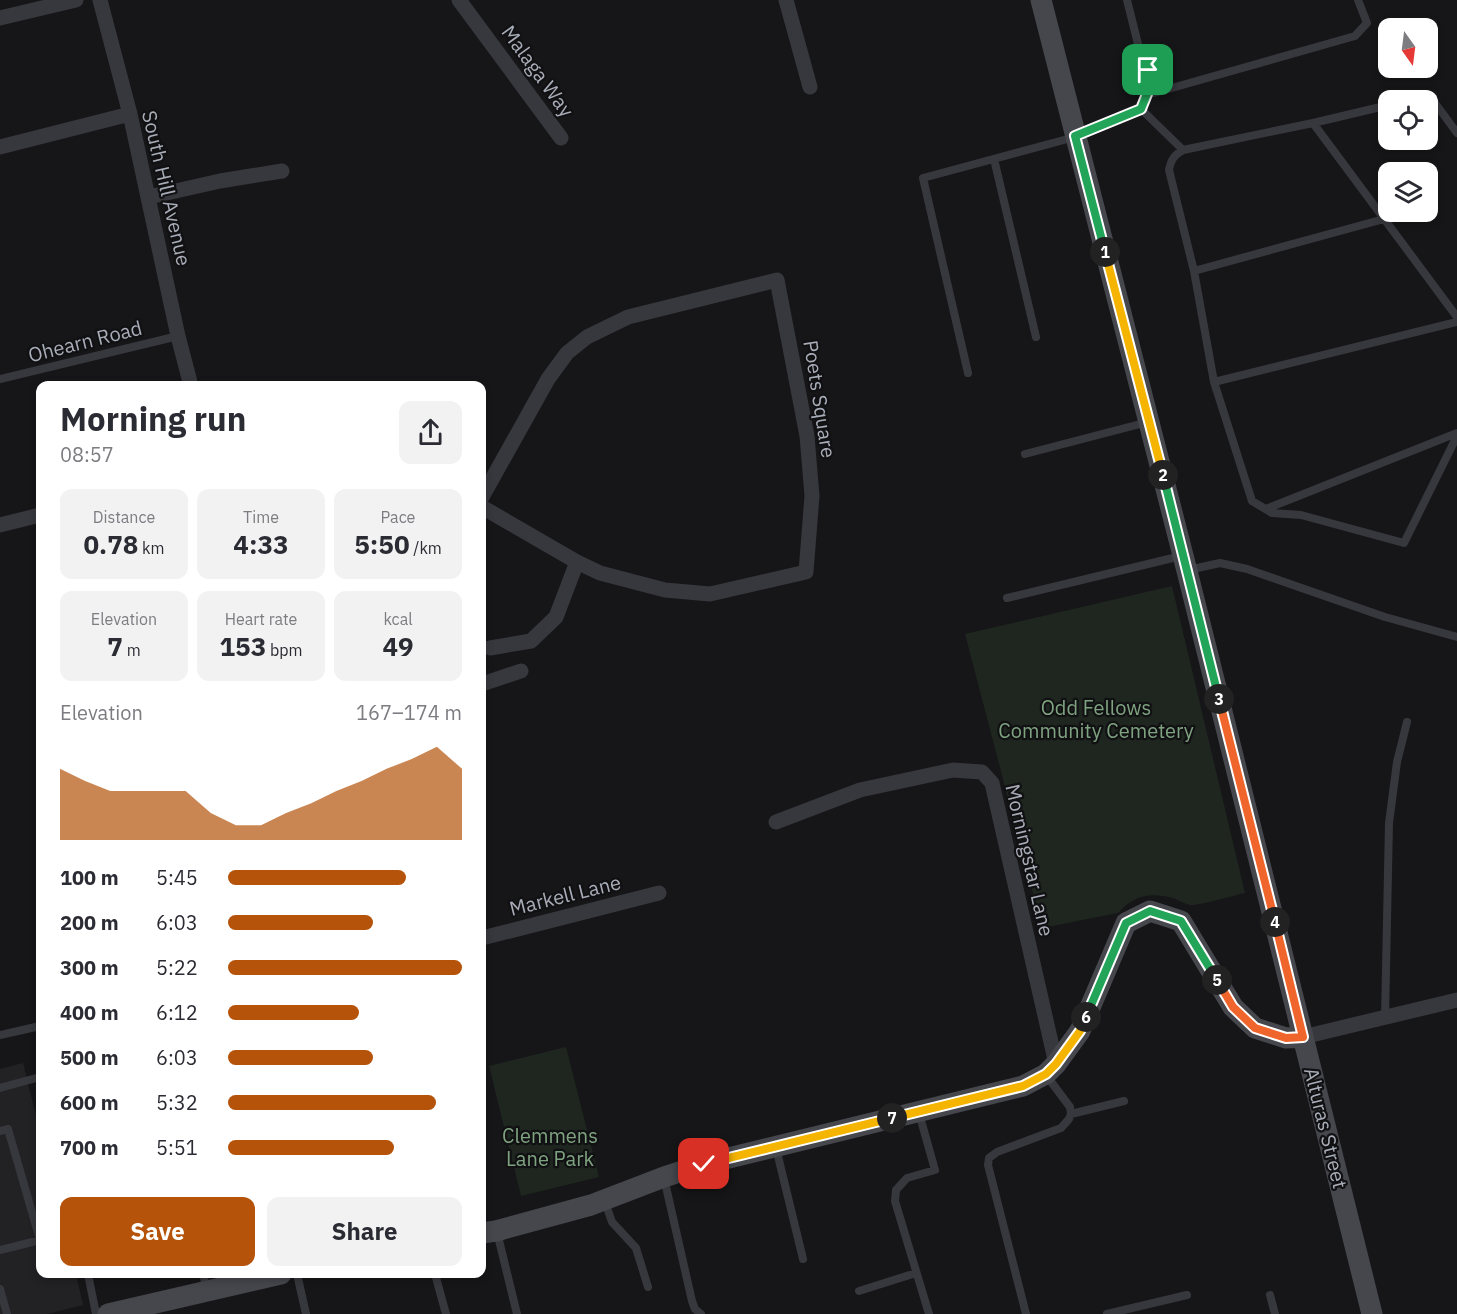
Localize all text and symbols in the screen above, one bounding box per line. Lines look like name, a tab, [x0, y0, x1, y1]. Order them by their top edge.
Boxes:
north arrow	[1378, 18, 1438, 78]
map controls	[1378, 18, 1438, 222]
street label: Malaga Way	[496, 20, 580, 122]
pin	[1122, 44, 1173, 95]
icon: arrive	[1131, 53, 1164, 86]
button: locate	[1378, 90, 1438, 150]
street label: South Hill Avenue	[136, 108, 198, 268]
button: layers	[1378, 162, 1438, 222]
pin: 1	[1090, 237, 1120, 267]
text: 1	[1100, 242, 1110, 262]
street label: Ohearn Road	[25, 314, 145, 368]
street label: Poets Square	[797, 338, 843, 460]
text: Morning run	[60, 397, 246, 440]
button: share	[399, 401, 462, 464]
text: 08:57	[60, 441, 114, 468]
pin: 2	[1148, 460, 1178, 490]
text: 2	[1158, 465, 1168, 485]
text: Distance	[93, 507, 155, 527]
text: Time	[243, 507, 279, 527]
text: Pace	[381, 507, 415, 527]
text: 0.78	[83, 527, 138, 561]
text: 4:33	[233, 527, 289, 561]
text: 5:50	[354, 527, 410, 561]
text: km	[138, 538, 165, 558]
text: /km	[410, 538, 442, 558]
text: Elevation	[91, 609, 157, 629]
text: Heart rate	[225, 609, 297, 629]
text: kcal	[383, 609, 413, 629]
text: 7	[107, 629, 123, 663]
text: 153	[219, 629, 266, 663]
text: 49	[382, 629, 414, 663]
text: m	[123, 640, 141, 660]
text: bpm	[266, 640, 303, 660]
pin: 3	[1204, 684, 1234, 714]
text: 3	[1214, 689, 1224, 709]
park label: Odd Fellows Community Cemetery	[998, 694, 1194, 744]
text: Elevation	[60, 699, 143, 726]
text: 167–174 m	[356, 699, 462, 726]
street label: Morningstar Lane	[999, 781, 1061, 939]
text: 100 m	[60, 864, 119, 891]
text: 5:45	[156, 864, 198, 891]
street label: Markell Lane	[506, 868, 624, 922]
pin: 4	[1260, 907, 1290, 937]
text: 200 m	[60, 909, 119, 936]
text: 6:03	[156, 909, 198, 936]
text: 4	[1270, 912, 1280, 932]
text: 300 m	[60, 954, 119, 981]
text: 5:22	[156, 954, 198, 981]
pin: 5	[1202, 965, 1232, 995]
text: 5	[1212, 970, 1222, 990]
text: 400 m	[60, 999, 119, 1026]
text: 6:12	[156, 999, 198, 1026]
pin: 6	[1071, 1002, 1101, 1032]
text: 6	[1081, 1007, 1091, 1027]
text: 500 m	[60, 1044, 119, 1071]
text: 6:03	[156, 1044, 198, 1071]
street label: Alturas Street	[1298, 1065, 1354, 1191]
text: 600 m	[60, 1089, 119, 1116]
text: 5:32	[156, 1089, 198, 1116]
pin: 7	[877, 1103, 907, 1133]
text: 7	[887, 1108, 897, 1128]
park label: Clemmens Lane Park	[502, 1122, 598, 1172]
text: 700 m	[60, 1134, 119, 1161]
text: 5:51	[156, 1134, 198, 1161]
pin	[678, 1138, 729, 1189]
icon: check	[687, 1147, 720, 1180]
button: Save	[60, 1197, 255, 1266]
button: Share	[267, 1197, 462, 1266]

